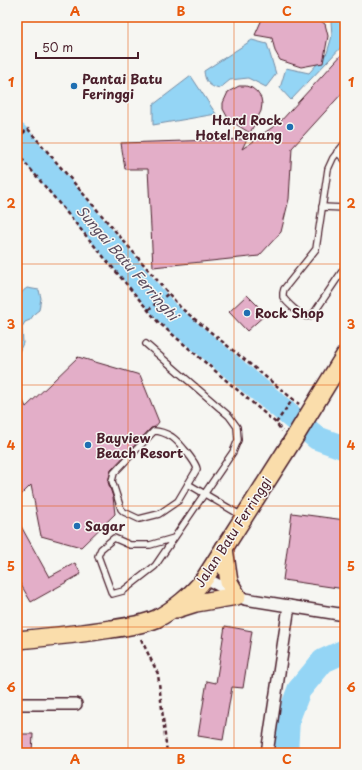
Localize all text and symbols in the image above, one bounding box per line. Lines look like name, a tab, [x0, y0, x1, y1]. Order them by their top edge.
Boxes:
text: A	[70, 1, 80, 20]
text: B	[177, 1, 186, 20]
text: C	[282, 1, 292, 20]
scale bar	[36, 34, 138, 60]
text: 50 m	[42, 38, 73, 56]
place label: Pantai Batu Feringgi	[82, 69, 163, 103]
text: 1	[8, 72, 14, 91]
text: 1	[348, 72, 354, 91]
marker: Pantai Batu Feringgi	[69, 81, 79, 91]
place label: Hard Rock Hotel Penang	[195, 110, 282, 144]
marker: Hard Rock Hotel Penang	[285, 122, 295, 132]
text: 2	[6, 193, 16, 212]
text: 2	[346, 193, 356, 212]
water label: Sungai Batu Ferringhi	[71, 201, 185, 326]
place label: Rock Shop	[255, 303, 324, 322]
marker: Rock Shop	[242, 308, 252, 318]
text: 3	[7, 314, 16, 333]
text: 3	[347, 314, 356, 333]
place label: Bayview Beach Resort	[96, 428, 183, 462]
text: 4	[7, 435, 16, 454]
text: 4	[347, 435, 356, 454]
marker: Bayview Beach Resort	[83, 440, 93, 450]
street label: Jalan Batu Ferringgi	[190, 473, 275, 591]
place label: Sagar	[85, 516, 125, 535]
marker: Sagar	[72, 521, 82, 531]
text: 5	[7, 556, 15, 575]
text: 5	[347, 556, 355, 575]
text: 6	[6, 677, 16, 696]
text: 6	[346, 677, 356, 696]
text: A	[70, 749, 80, 768]
text: B	[177, 749, 186, 768]
text: C	[282, 749, 292, 768]

